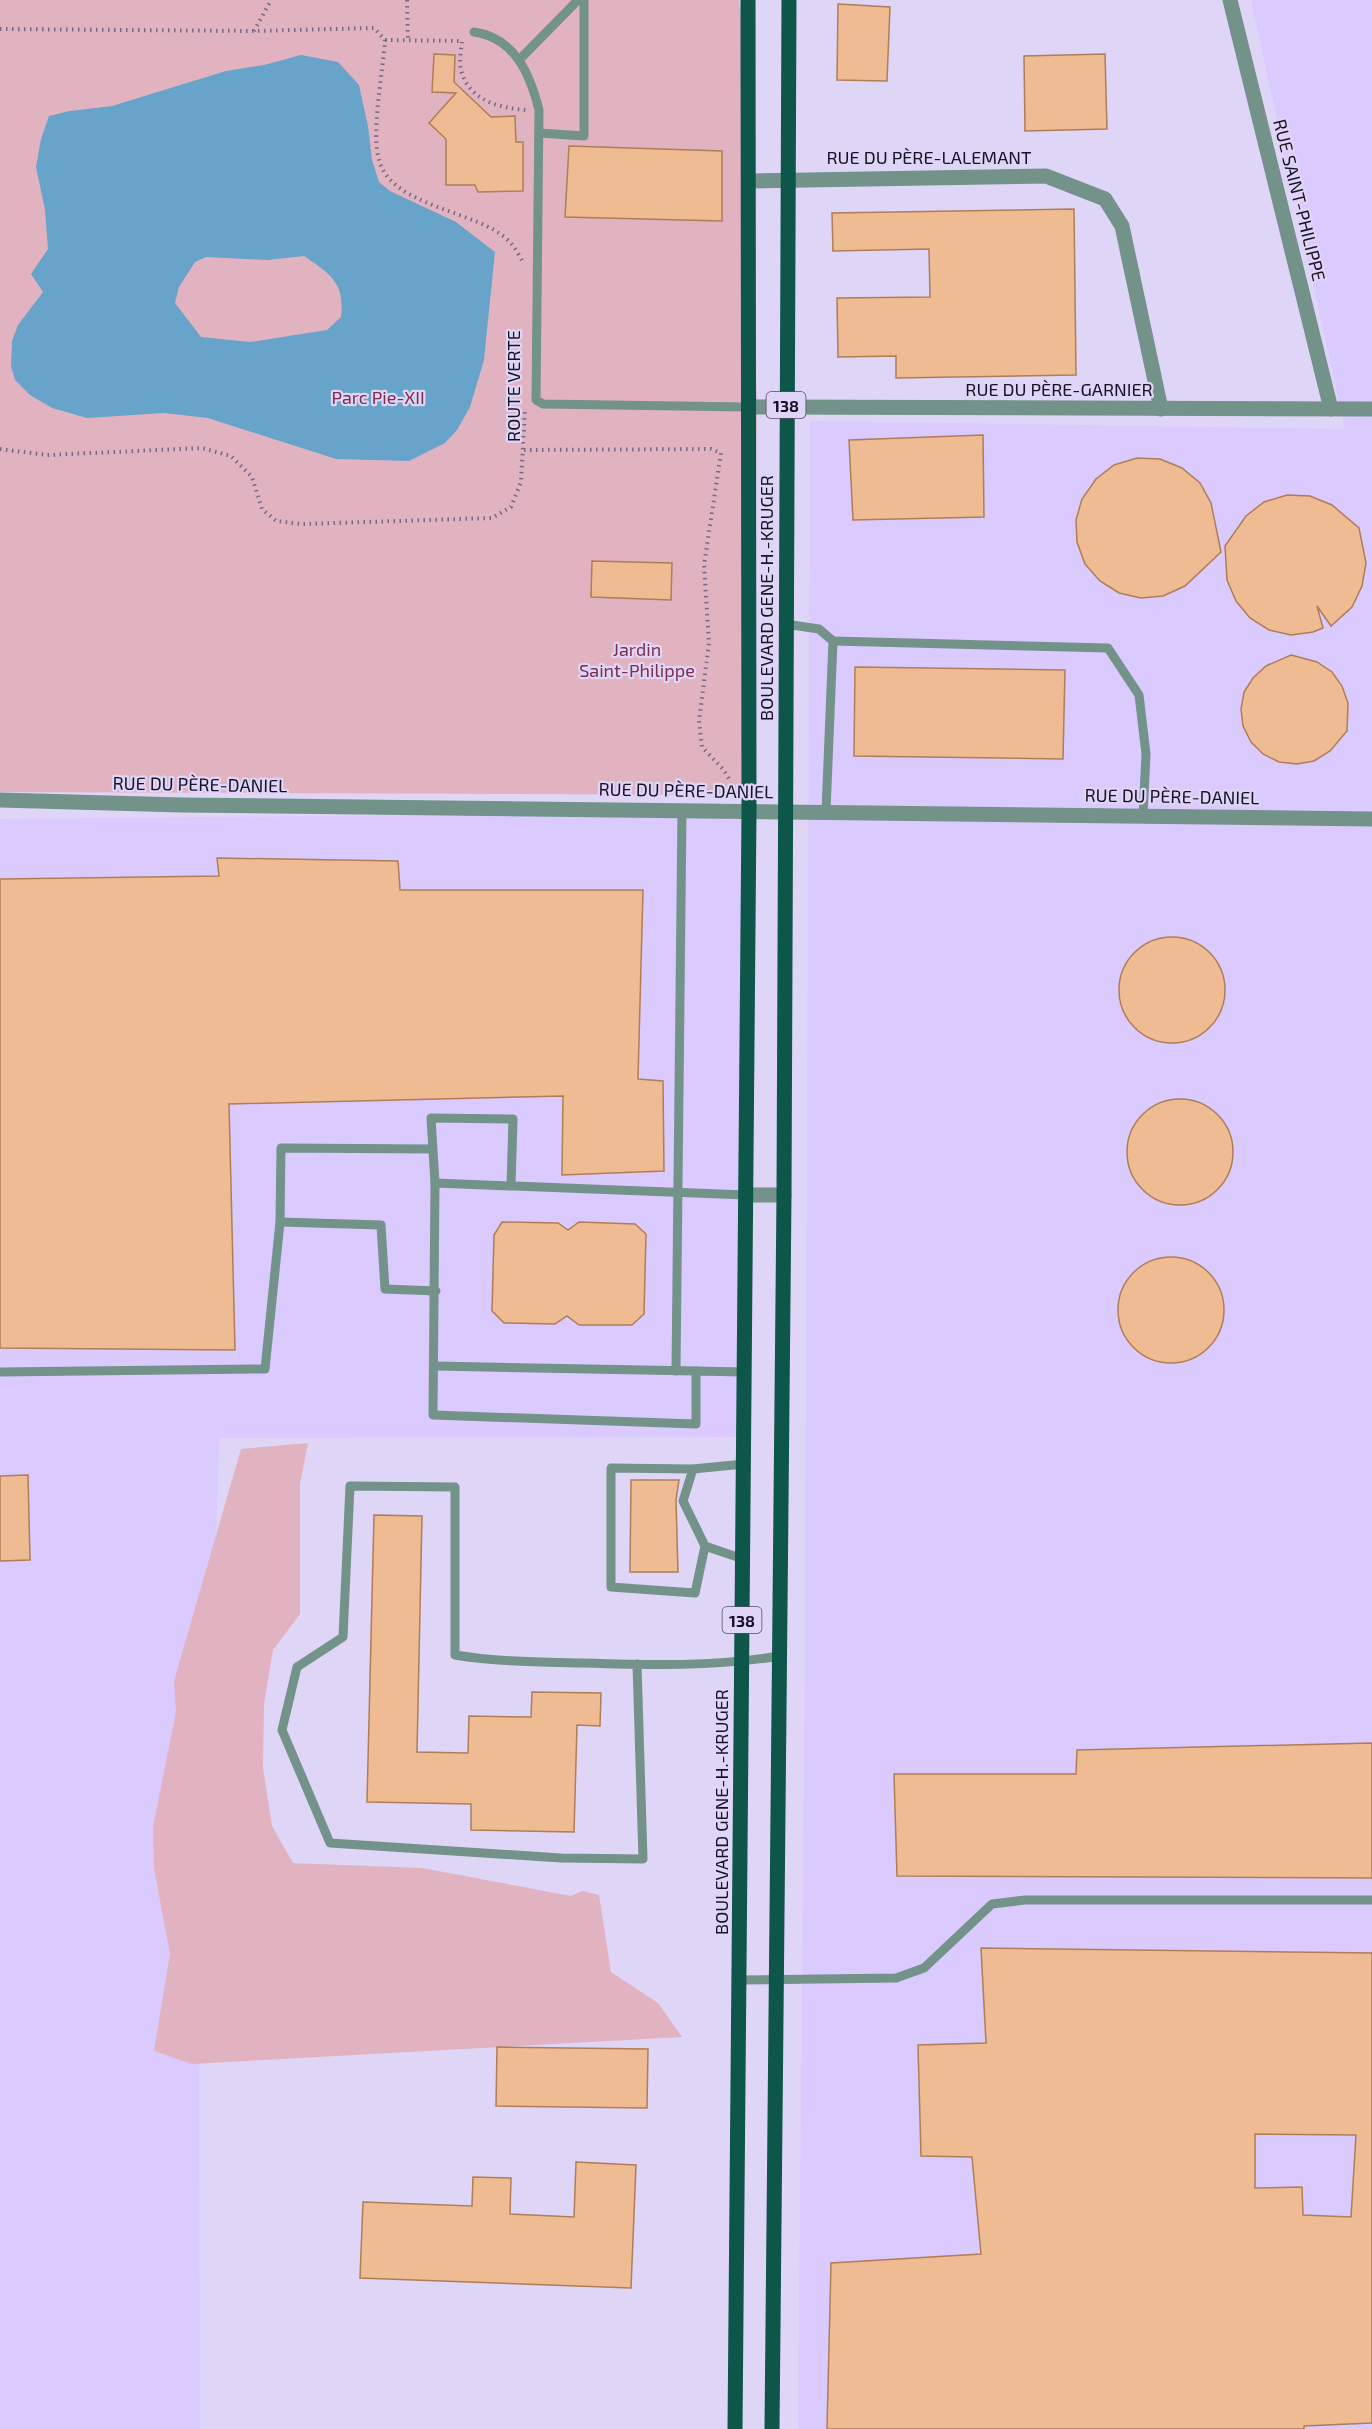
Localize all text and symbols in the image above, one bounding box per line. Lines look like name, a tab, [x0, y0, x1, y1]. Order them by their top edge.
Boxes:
street label: RUE SAINT-PHILIPPE	[1269, 117, 1331, 283]
street label: RUE DU PÈRE-LALEMANT	[827, 146, 1032, 168]
street label: ROUTE VERTE	[502, 330, 524, 442]
street label: RUE DU PÈRE-GARNIER	[965, 378, 1153, 400]
park label: Parc Pie-XII	[331, 386, 425, 408]
road number: 138	[766, 392, 806, 418]
street label: BOULEVARD GENE-H.-KRUGER	[755, 475, 777, 721]
park label: Jardin Saint-Philippe	[579, 638, 695, 681]
street label: RUE DU PÈRE-DANIEL	[112, 771, 288, 797]
street label: RUE DU PÈRE-DANIEL	[598, 777, 774, 803]
street label: RUE DU PÈRE-DANIEL	[1084, 783, 1260, 809]
road number: 138	[722, 1607, 762, 1633]
street label: BOULEVARD GENE-H.-KRUGER	[710, 1689, 732, 1935]

